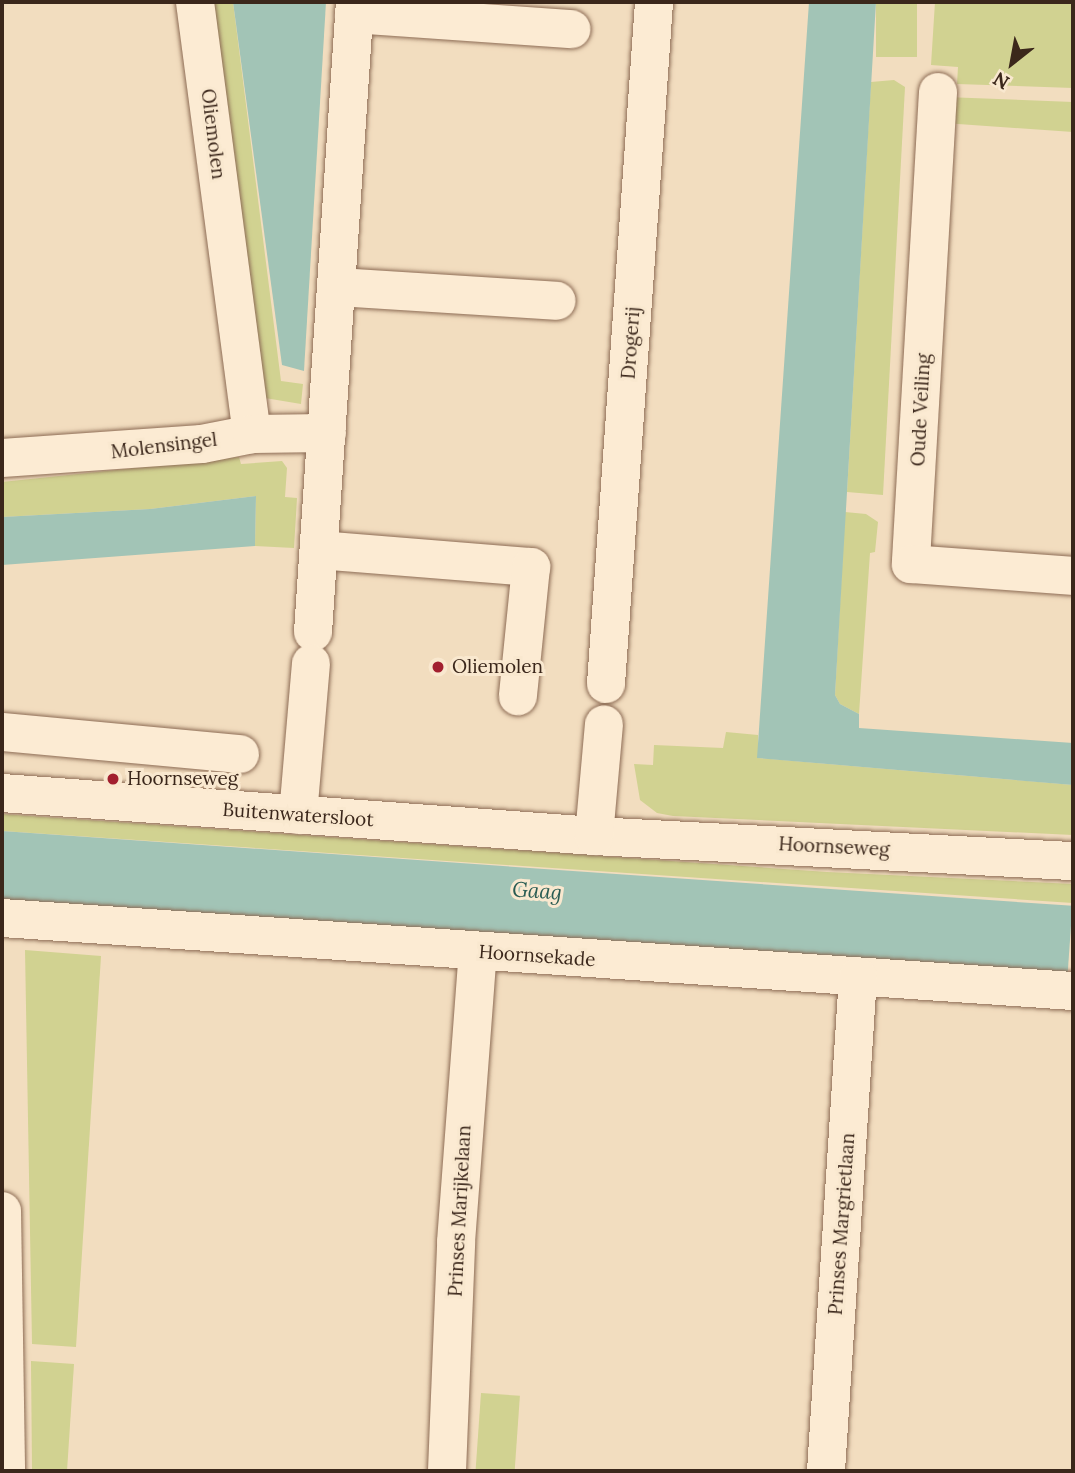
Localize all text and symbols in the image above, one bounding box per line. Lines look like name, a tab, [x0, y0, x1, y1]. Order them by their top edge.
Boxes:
north arrow	[977, 28, 1047, 98]
text: N	[989, 67, 1014, 95]
street label: Oliemolen	[196, 87, 230, 181]
street label: Drogerij	[617, 306, 645, 380]
street label: Oude Veiling	[907, 353, 935, 467]
street label: Molensingel	[110, 428, 218, 464]
place label: Oliemolen	[452, 656, 543, 678]
marker: Oliemolen	[430, 659, 446, 675]
place label: Hoornseweg	[127, 768, 238, 790]
marker: Hoornseweg	[105, 771, 121, 787]
street label: Buitenwatersloot	[222, 798, 374, 832]
street label: Hoornseweg	[778, 833, 890, 861]
water label: Gaag	[511, 877, 563, 905]
street label: Hoornsekade	[478, 941, 596, 971]
street label: Prinses Marijkelaan	[444, 1125, 476, 1297]
street label: Prinses Margrietlaan	[824, 1132, 860, 1316]

